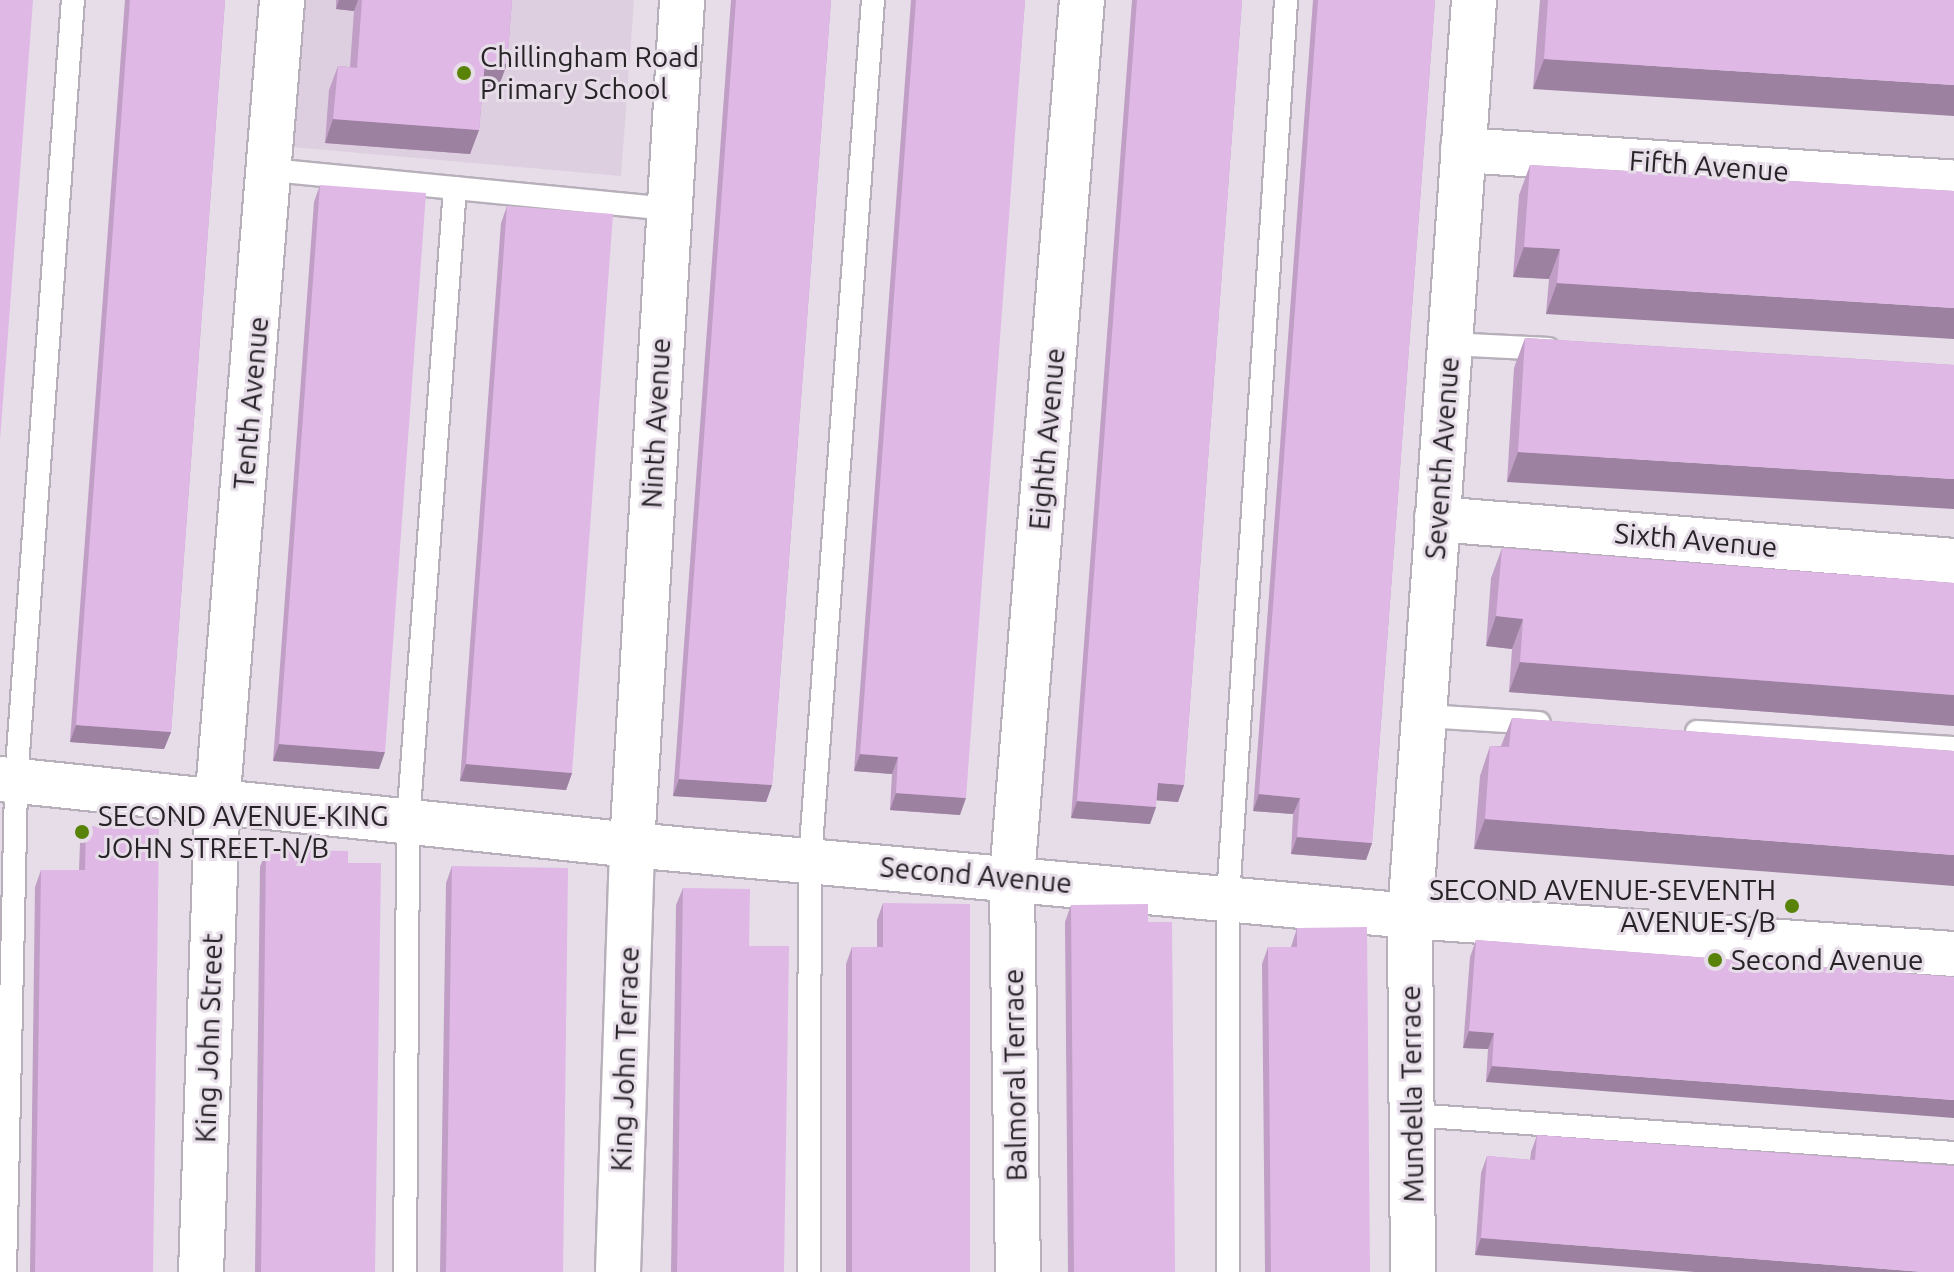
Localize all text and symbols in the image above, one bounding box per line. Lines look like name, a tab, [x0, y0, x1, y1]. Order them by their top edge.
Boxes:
place label: Chillingham Road Primary School	[480, 40, 699, 106]
marker: Chillingham Road Primary School	[455, 64, 473, 82]
street label: Fifth Avenue	[1628, 144, 1790, 188]
street label: Tenth Avenue	[227, 315, 275, 491]
street label: Ninth Avenue	[635, 337, 677, 509]
street label: Eighth Avenue	[1022, 347, 1072, 531]
street label: Seventh Avenue	[1418, 356, 1466, 560]
street label: Sixth Avenue	[1613, 516, 1779, 564]
place label: SECOND AVENUE-KING JOHN STREET-N/B	[98, 799, 389, 865]
marker: SECOND AVENUE-KING JOHN STREET-N/B	[73, 823, 91, 841]
street label: Second Avenue	[879, 850, 1073, 900]
place label: SECOND AVENUE-SEVENTH AVENUE-S/B	[1429, 873, 1776, 939]
marker: SECOND AVENUE-SEVENTH AVENUE-S/B	[1783, 897, 1801, 915]
street label: King John Street	[189, 933, 229, 1143]
place label: Second Avenue	[1731, 943, 1924, 977]
street label: King John Terrace	[604, 946, 646, 1172]
marker: Second Avenue	[1706, 951, 1724, 969]
street label: Balmoral Terrace	[996, 969, 1034, 1181]
street label: Mundella Terrace	[1393, 985, 1431, 1203]

